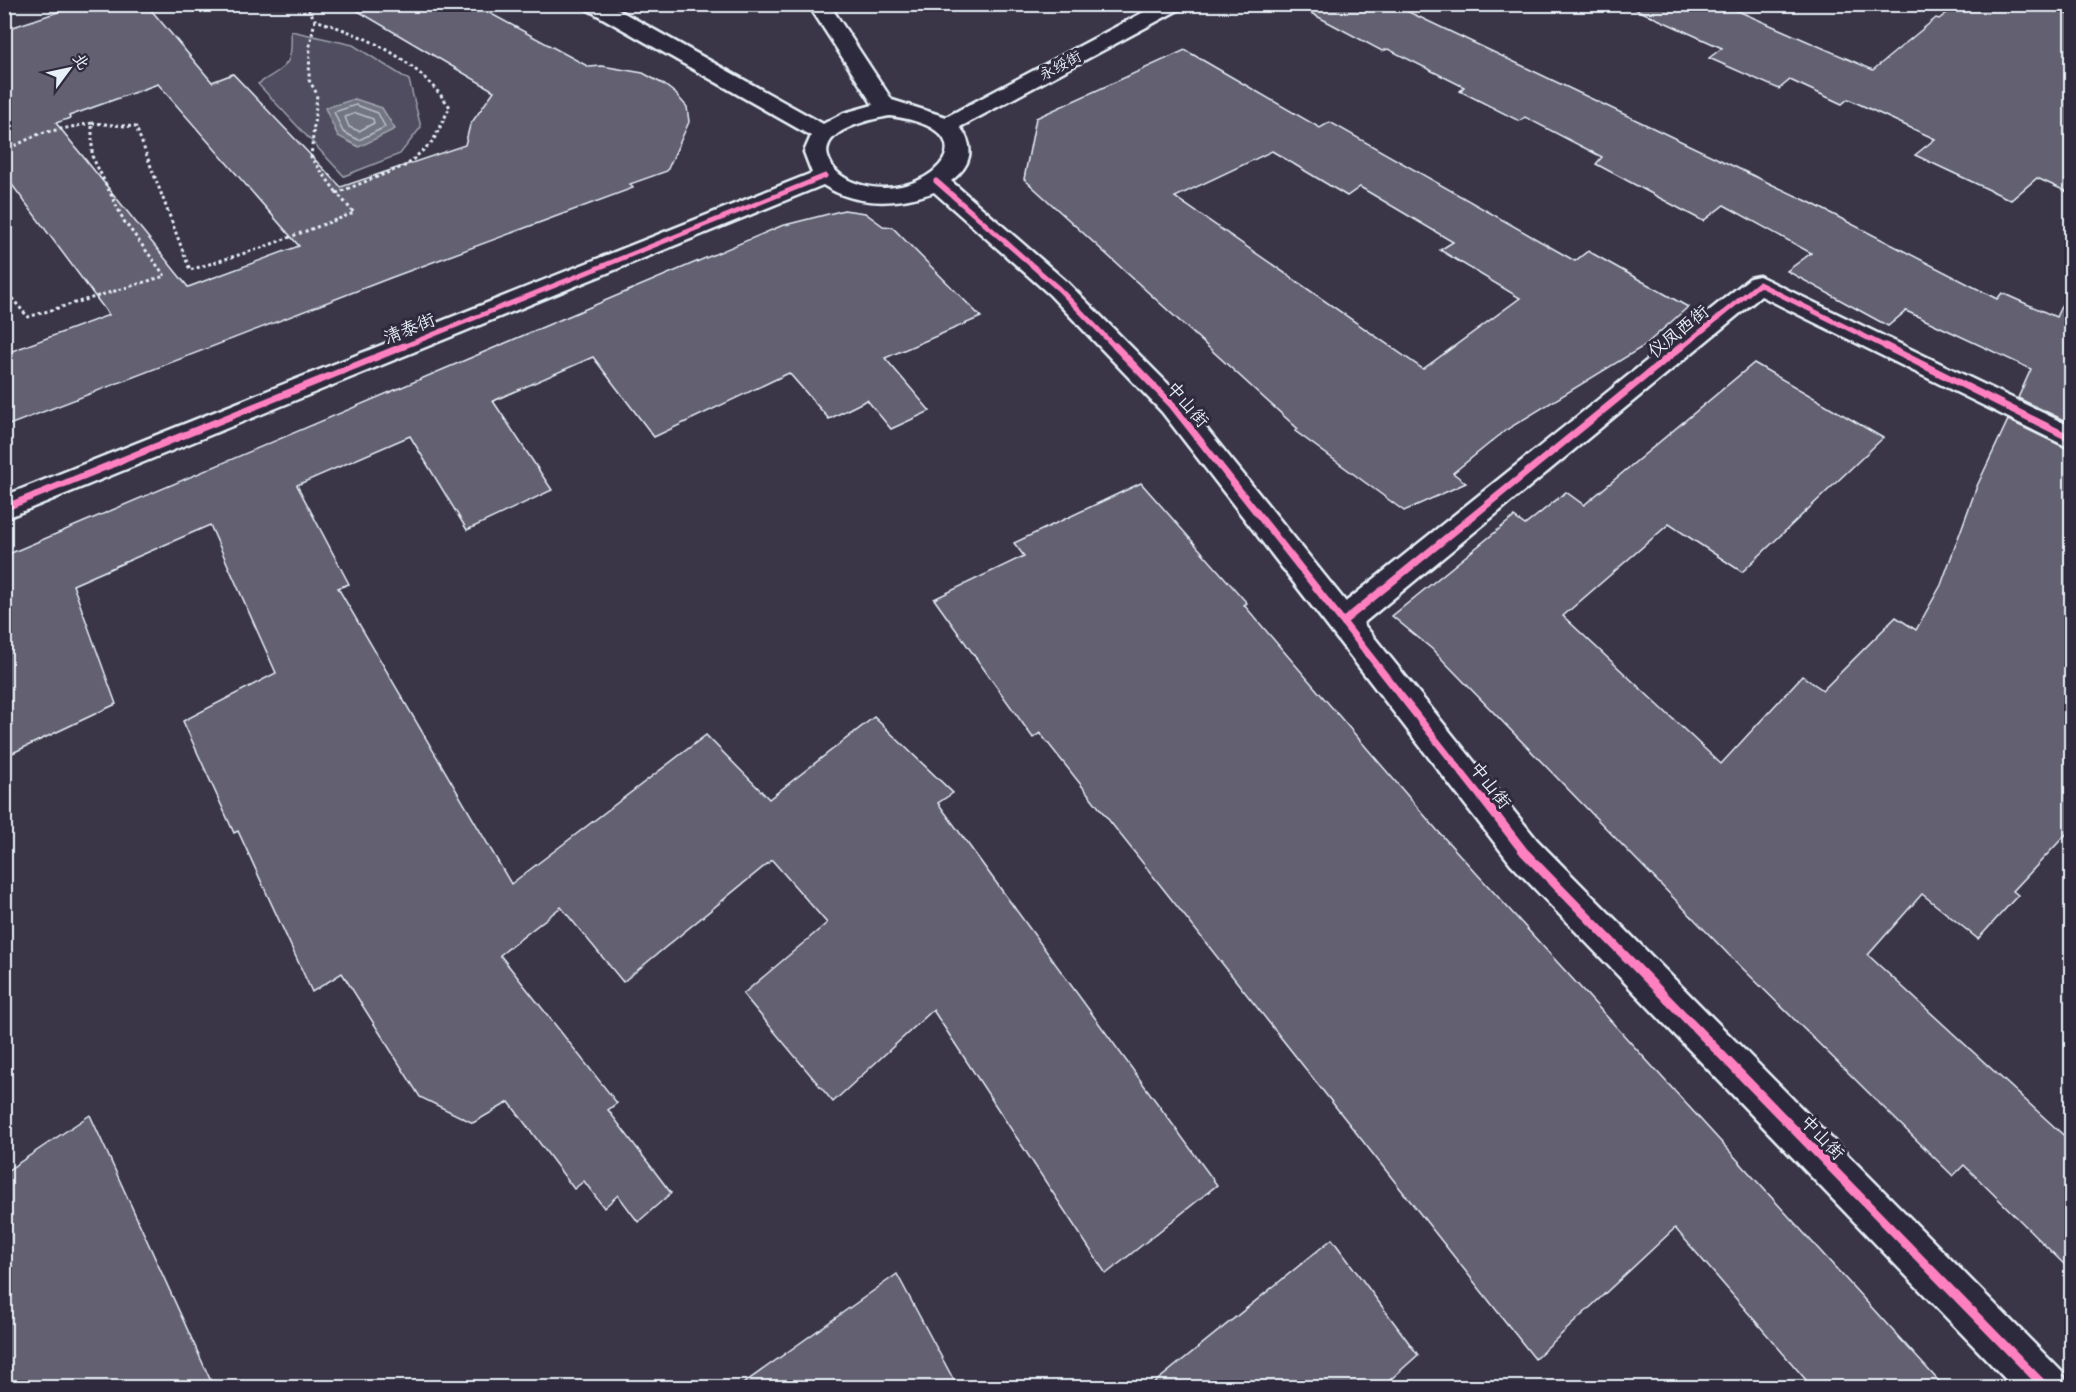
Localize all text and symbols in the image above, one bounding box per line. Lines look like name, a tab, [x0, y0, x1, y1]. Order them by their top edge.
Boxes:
north arrow	[39, 39, 99, 99]
street label: 永绥街	[1036, 46, 1084, 84]
text: 北	[69, 49, 94, 73]
street label: 仪凤西街	[1643, 299, 1713, 363]
street label: 清泰街	[380, 307, 438, 349]
street label: 中山街	[1162, 376, 1214, 432]
street label: 中山街	[1465, 757, 1517, 813]
street label: 中山街	[1796, 1110, 1850, 1164]

